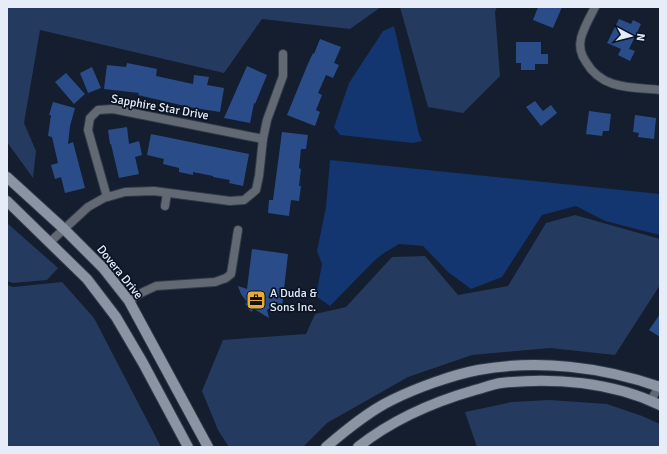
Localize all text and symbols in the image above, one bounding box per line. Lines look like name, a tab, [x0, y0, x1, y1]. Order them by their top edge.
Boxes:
north arrow	[611, 16, 651, 56]
text: N	[634, 33, 647, 42]
street label: Sapphire Star Drive	[110, 92, 210, 123]
street label: Dovera Drive	[93, 242, 146, 302]
place label: A Duda & Sons Inc.	[270, 286, 317, 315]
office icon: A Duda & Sons Inc.	[245, 289, 267, 311]

